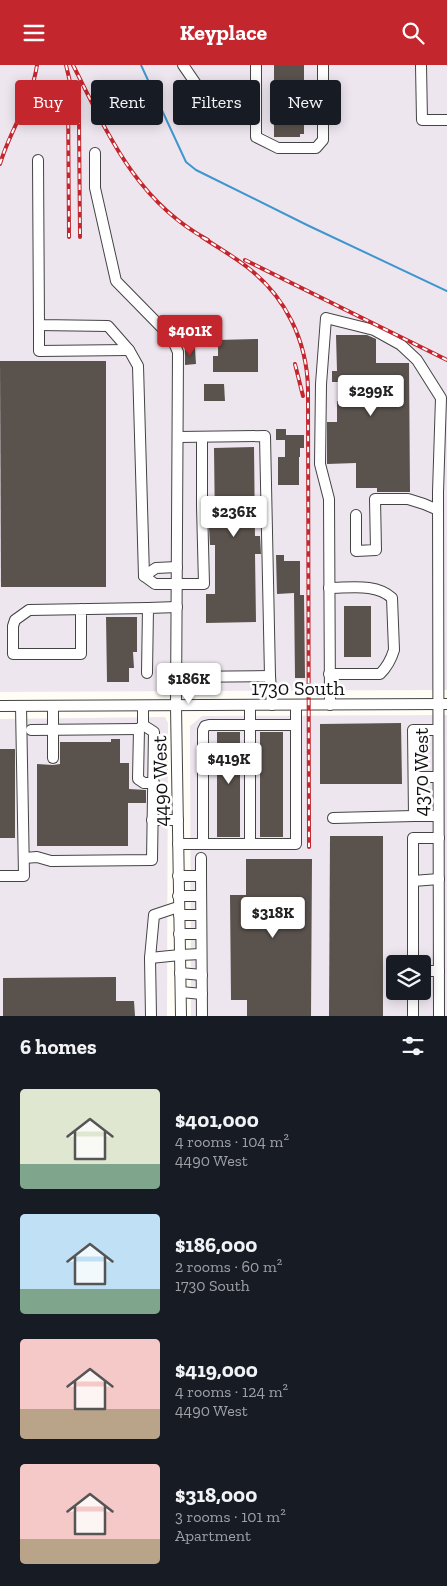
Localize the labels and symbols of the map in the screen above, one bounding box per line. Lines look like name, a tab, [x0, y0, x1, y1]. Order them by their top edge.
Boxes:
pin: $401K	[155, 315, 225, 357]
pin: $299K	[336, 375, 406, 417]
pin: $236K	[199, 495, 269, 538]
pin: $186K	[154, 663, 224, 705]
street label: 1730 South	[251, 676, 345, 700]
street label: 4370 West	[409, 727, 433, 816]
street label: 4490 West	[147, 735, 173, 827]
pin: $419K	[194, 743, 264, 785]
pin: $318K	[238, 897, 308, 939]

